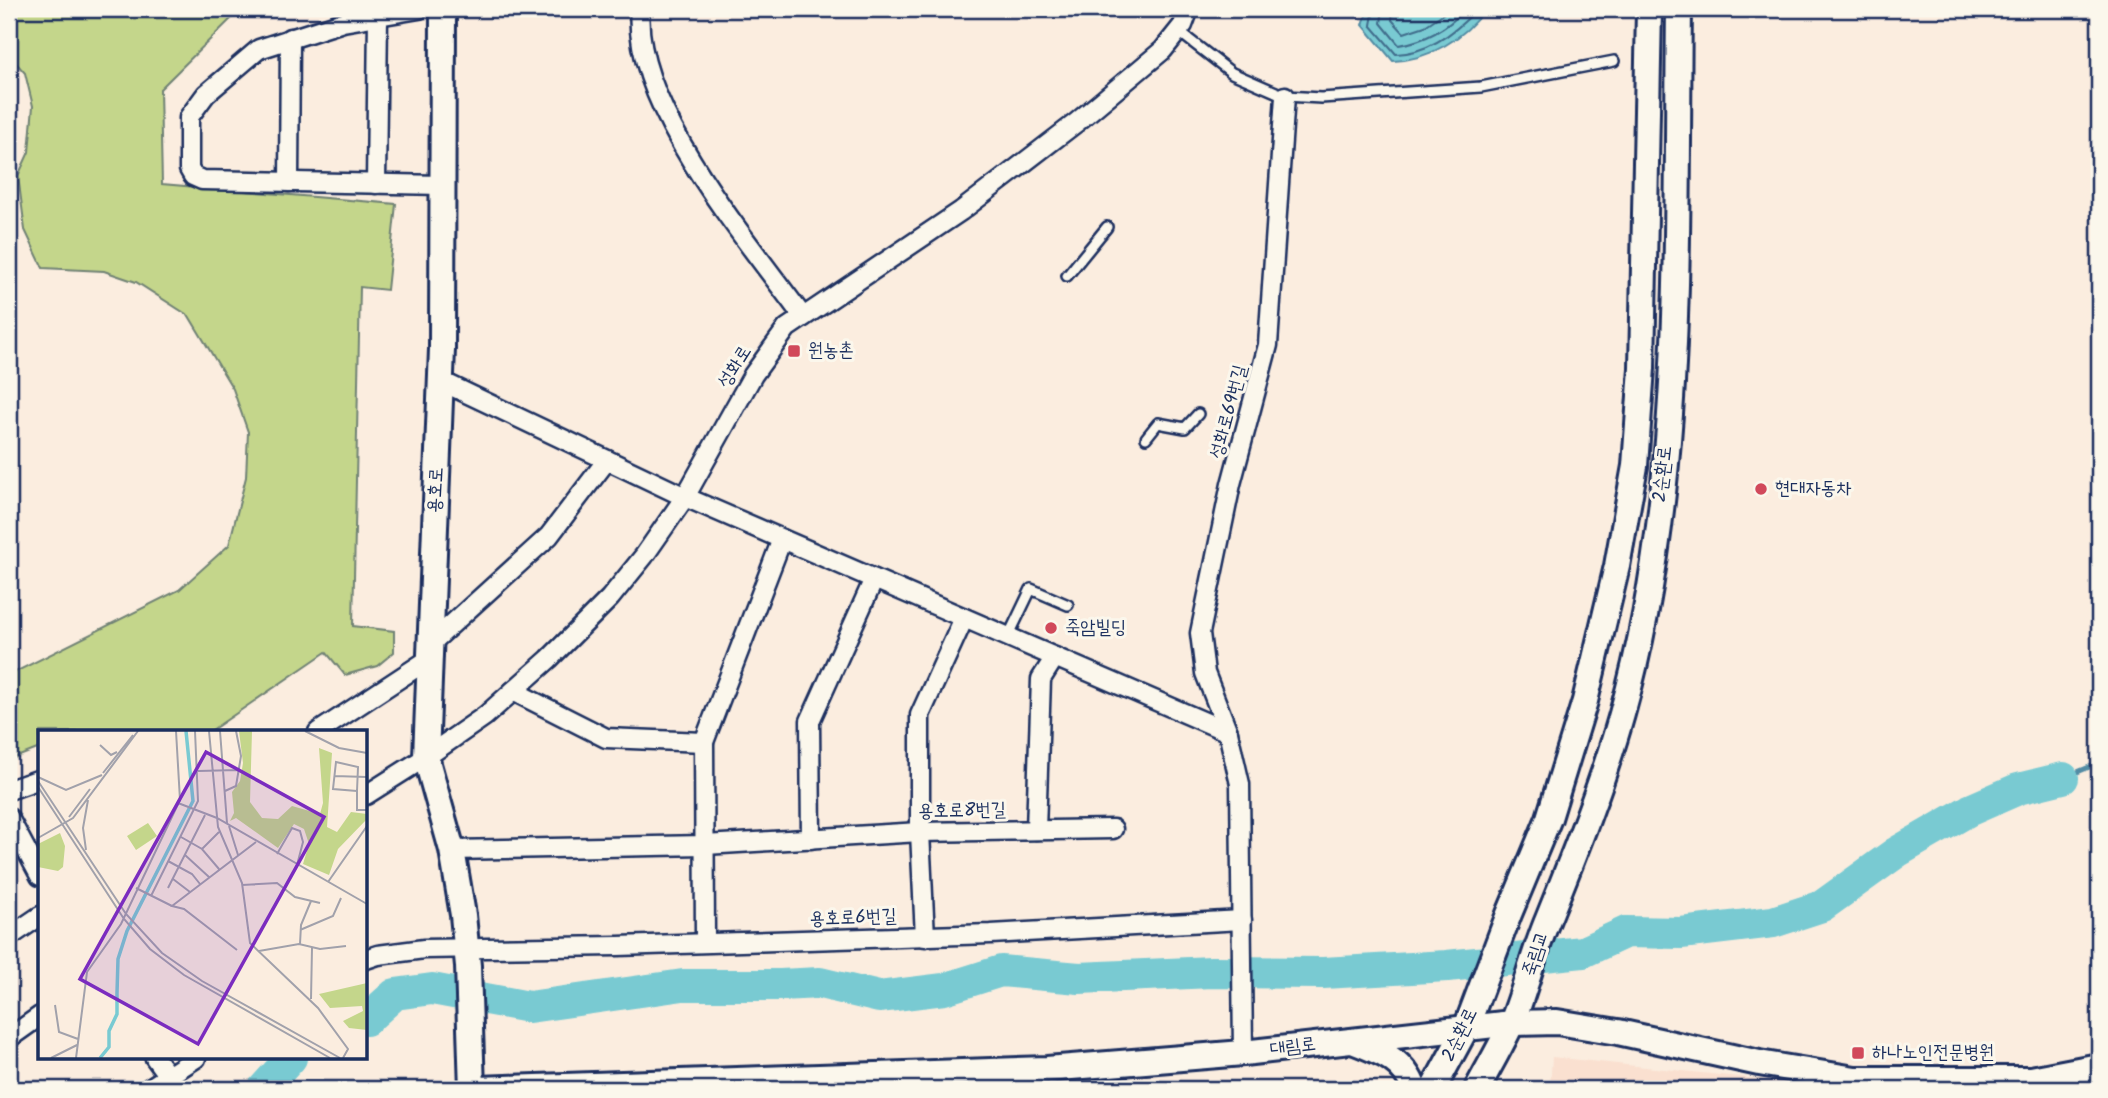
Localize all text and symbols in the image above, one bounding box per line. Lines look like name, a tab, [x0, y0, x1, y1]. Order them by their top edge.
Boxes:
place label: 원농촌	[808, 336, 854, 366]
street label: 성화로	[710, 340, 760, 394]
marker: 원농촌	[786, 343, 802, 359]
street label: 성화로69번길	[1202, 362, 1256, 462]
street label: 2순환로	[1645, 444, 1681, 504]
street label: 용호로	[420, 466, 452, 514]
place label: 현대자동차	[1775, 474, 1851, 504]
marker: 현대자동차	[1753, 481, 1769, 497]
place label: 죽암빌딩	[1065, 613, 1126, 643]
marker: 죽암빌딩	[1043, 620, 1059, 636]
inset map	[38, 730, 368, 1060]
street label: 용호로8번길	[918, 795, 1006, 827]
street label: 용호로6번길	[809, 901, 897, 935]
street label: 죽림교	[1515, 928, 1557, 980]
street label: 2순환로	[1434, 1003, 1486, 1067]
street label: 대림로	[1268, 1029, 1318, 1065]
place label: 하나노인전문병원	[1872, 1038, 1994, 1068]
marker: 하나노인전문병원	[1850, 1045, 1866, 1061]

